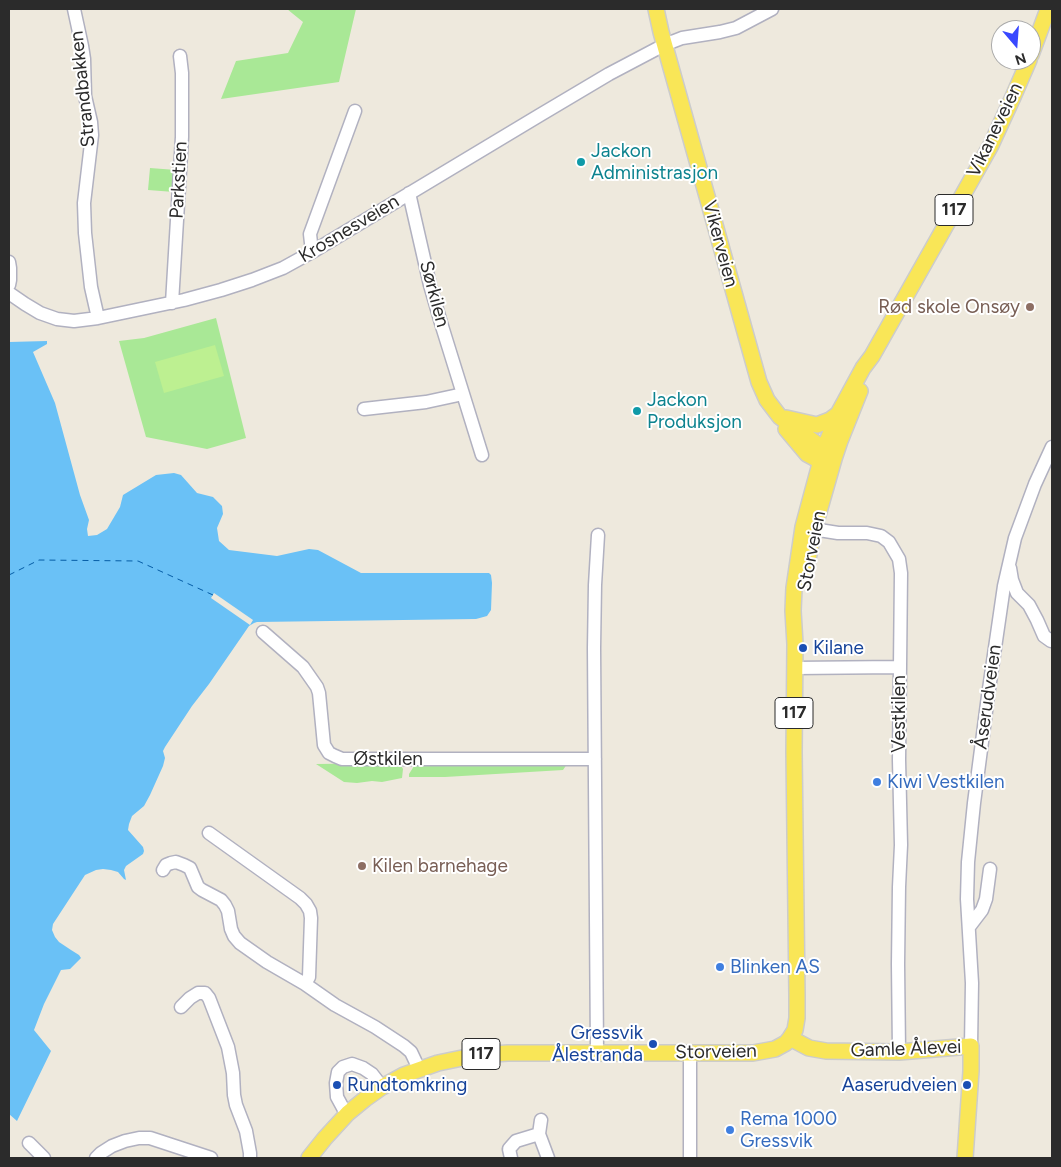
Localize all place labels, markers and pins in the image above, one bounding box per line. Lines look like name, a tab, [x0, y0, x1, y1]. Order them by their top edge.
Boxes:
place label: Jackon Administrasjon	[591, 140, 718, 184]
marker: Jackon Administrasjon	[575, 156, 587, 168]
place label: Rød skole Onsøy	[878, 296, 1020, 318]
marker: Rød skole Onsøy	[1024, 301, 1036, 313]
place label: Jackon Produksjon	[647, 389, 742, 433]
marker: Jackon Produksjon	[631, 405, 643, 417]
place label: Kilane	[813, 637, 864, 659]
marker: Kilane	[797, 642, 809, 654]
place label: Kiwi Vestkilen	[887, 771, 1005, 793]
marker: Kiwi Vestkilen	[871, 776, 883, 788]
place label: Kilen barnehage	[372, 855, 508, 877]
marker: Kilen barnehage	[356, 860, 368, 872]
place label: Blinken AS	[730, 956, 820, 978]
marker: Blinken AS	[714, 961, 726, 973]
place label: Gressvik Ålestranda	[552, 1022, 643, 1066]
marker: Gressvik Ålestranda	[647, 1038, 659, 1050]
place label: Rundtomkring	[347, 1074, 467, 1096]
place label: Aaserudveien	[842, 1074, 957, 1096]
marker: Rundtomkring	[331, 1079, 343, 1091]
marker: Aaserudveien	[961, 1079, 973, 1091]
place label: Rema 1000 Gressvik	[740, 1108, 837, 1152]
marker: Rema 1000 Gressvik	[724, 1124, 736, 1136]

